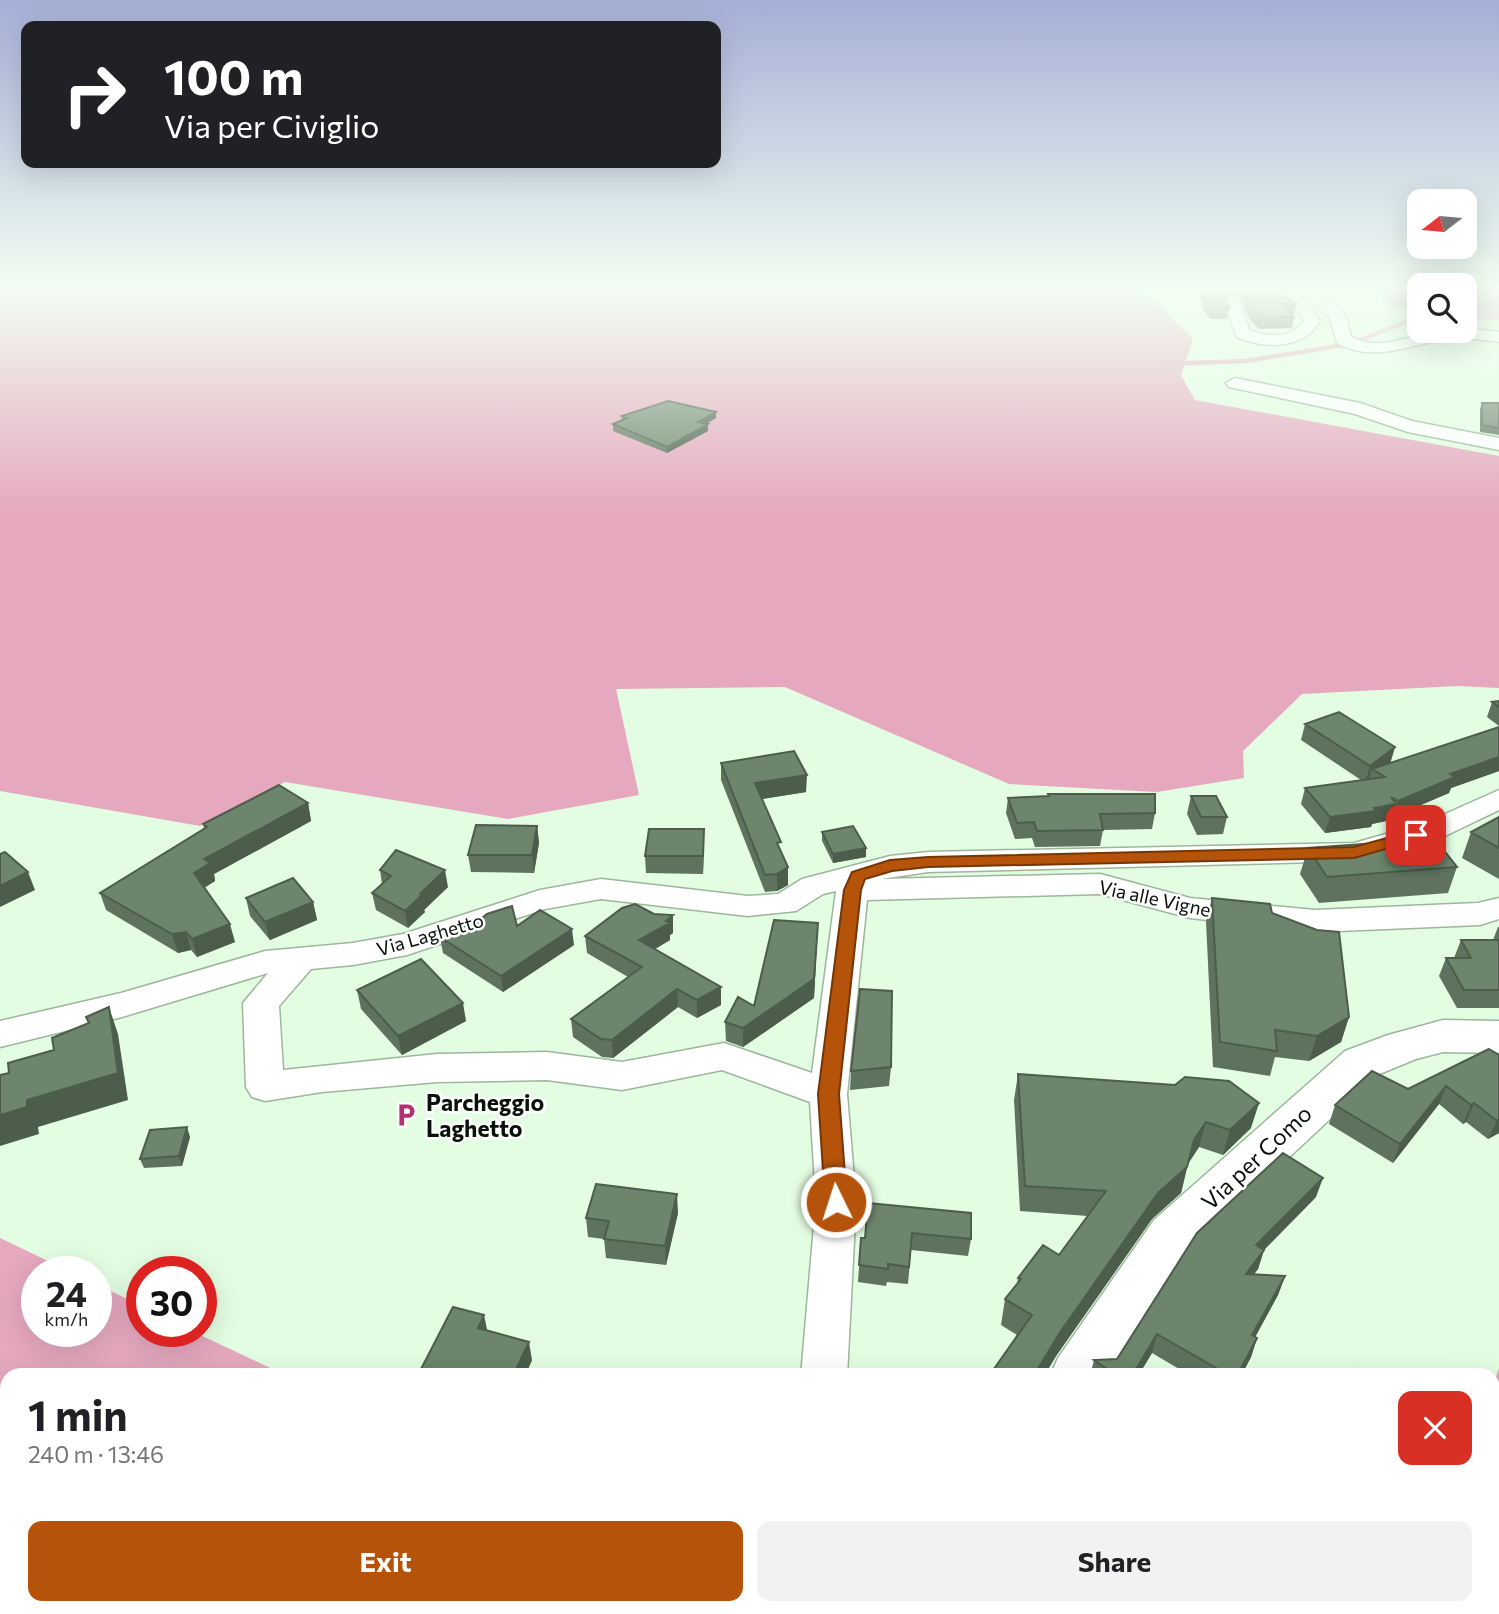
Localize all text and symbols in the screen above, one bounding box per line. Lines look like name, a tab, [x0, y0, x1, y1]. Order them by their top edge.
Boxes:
text: 100 m	[164, 45, 303, 105]
icon: right	[49, 49, 140, 140]
text: Via per Civiglio	[164, 105, 379, 145]
north arrow	[1407, 189, 1477, 259]
map controls	[1407, 189, 1477, 343]
button: search	[1407, 273, 1477, 343]
pin	[1386, 805, 1446, 865]
icon: arrive	[1397, 816, 1435, 854]
street label: Via alle Vigne	[1097, 875, 1213, 921]
street label: Via Laghetto	[374, 908, 486, 960]
place label: Parcheggio Laghetto	[426, 1088, 544, 1142]
street label: Via per Como	[1195, 1099, 1317, 1215]
parking icon: Parcheggio Laghetto	[392, 1101, 420, 1129]
position arrow	[799, 1165, 873, 1239]
speed limit sign: 30	[126, 1256, 217, 1347]
text: 24	[46, 1271, 87, 1314]
text: km/h	[45, 1308, 88, 1330]
text: 1 min	[28, 1388, 128, 1440]
button: close	[1398, 1391, 1472, 1465]
text: 240 m · 13:46	[28, 1440, 164, 1468]
button: Exit	[28, 1521, 743, 1601]
button: Share	[757, 1521, 1472, 1601]

